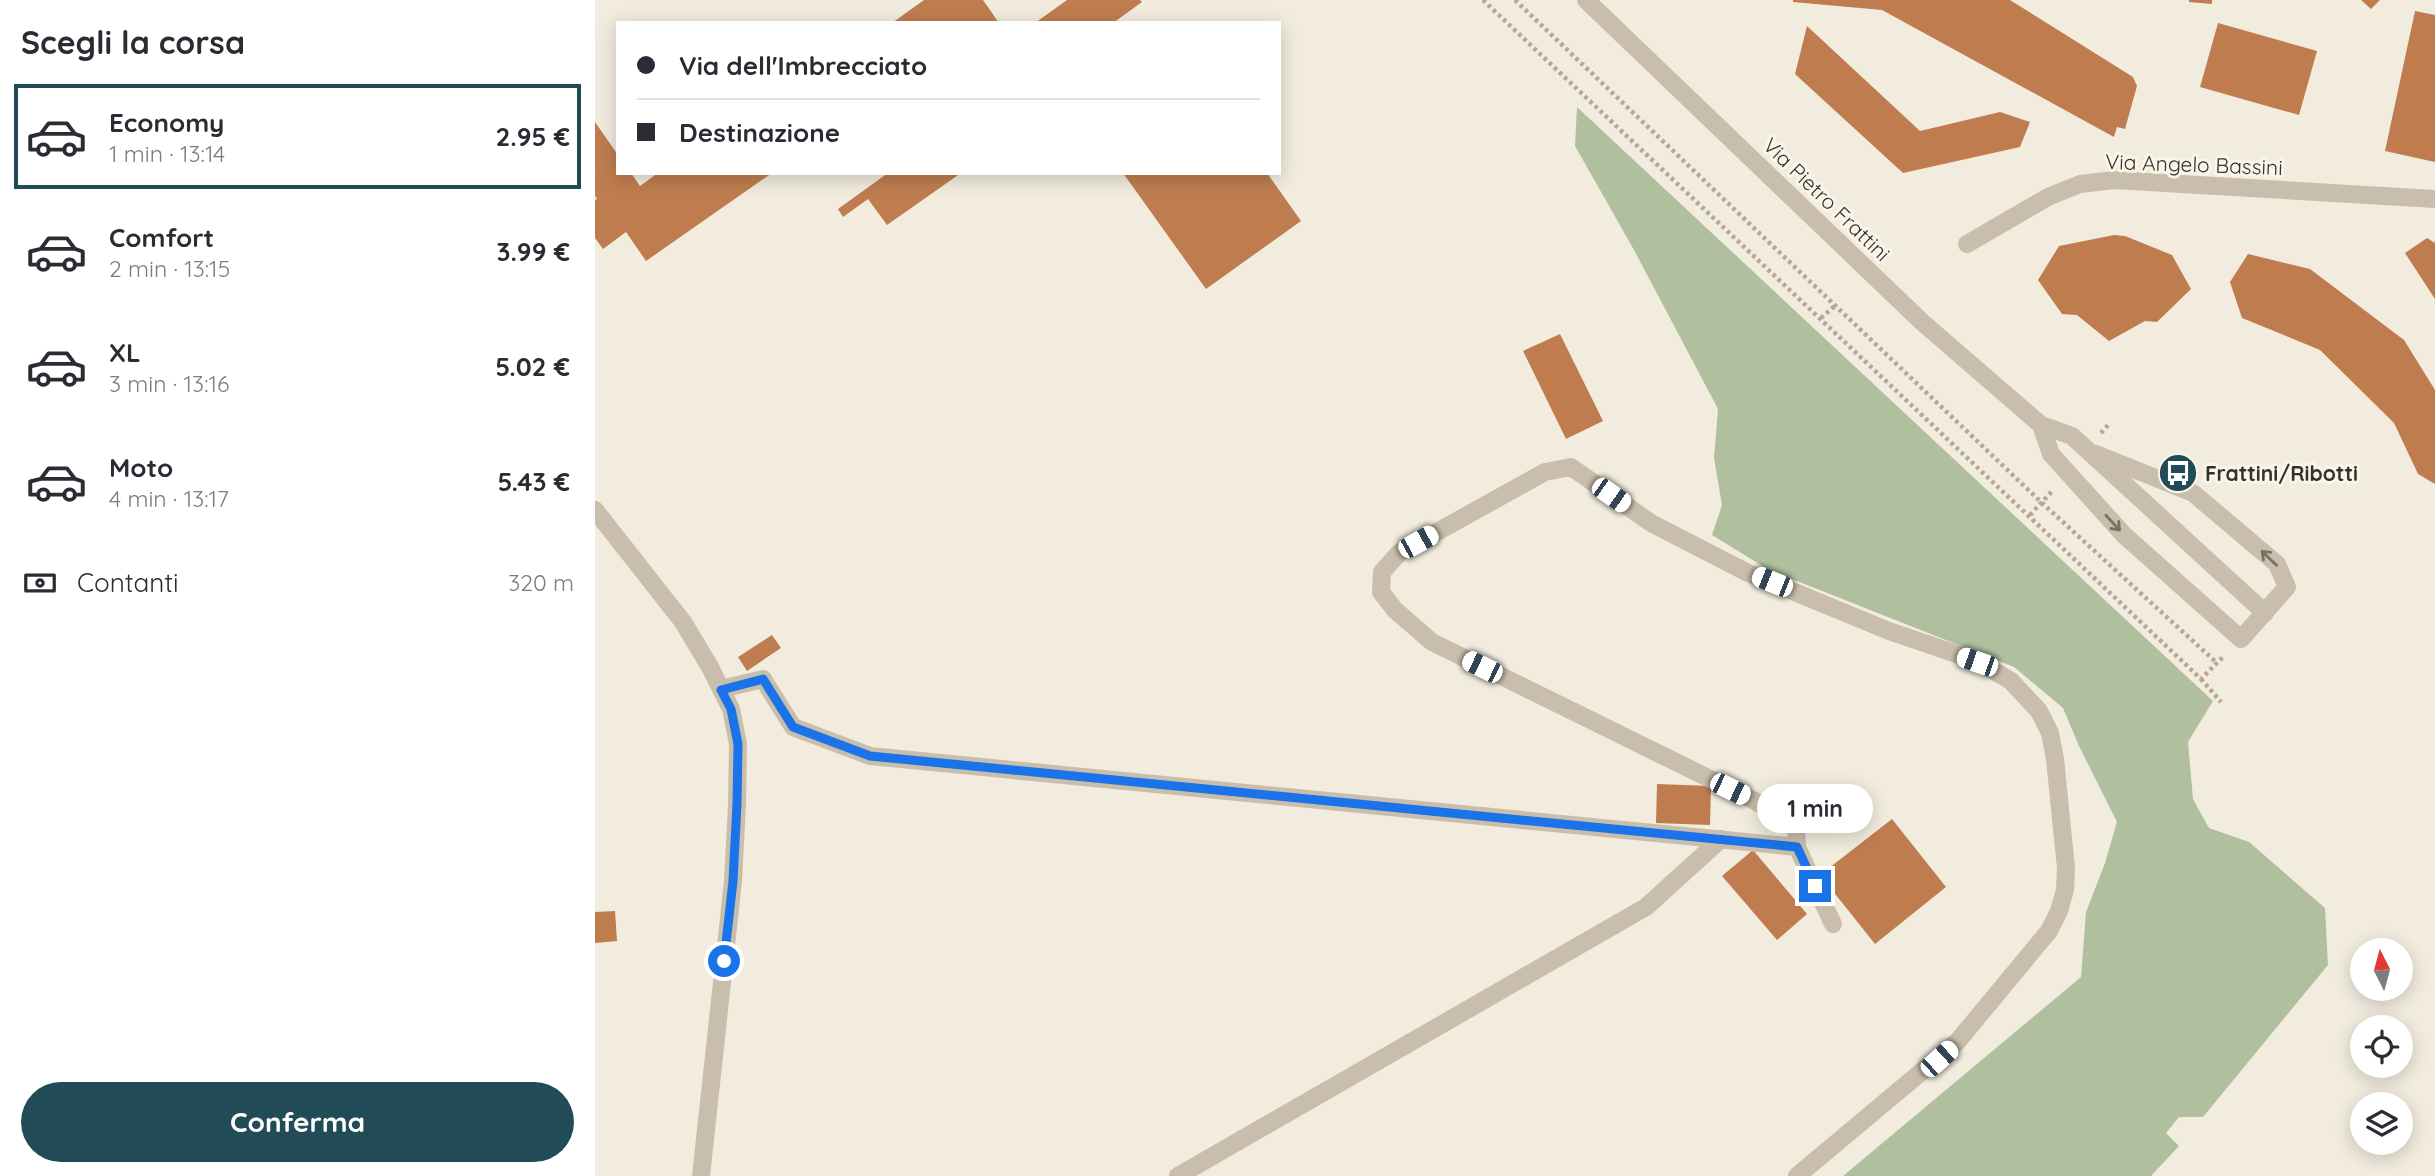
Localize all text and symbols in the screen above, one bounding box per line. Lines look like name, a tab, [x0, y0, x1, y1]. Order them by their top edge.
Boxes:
text: Scegli la corsa	[21, 22, 245, 62]
text: Via dell'Imbrecciato	[679, 49, 927, 82]
icon: car	[25, 105, 88, 168]
text: Economy	[109, 106, 224, 139]
text: Destinazione	[679, 116, 840, 149]
text: 2.95 €	[495, 120, 570, 153]
street label: Via Pietro Frattini	[1758, 132, 1896, 266]
text: 1 min · 13:14	[109, 139, 225, 168]
street label: Via Angelo Bassini	[2105, 148, 2283, 180]
icon: car	[25, 220, 88, 283]
text: Comfort	[109, 221, 214, 254]
text: 3.99 €	[496, 235, 570, 268]
text: 2 min · 13:15	[109, 254, 230, 283]
icon: car	[25, 335, 88, 398]
text: XL	[109, 336, 141, 369]
text: 5.02 €	[495, 350, 570, 383]
text: 3 min · 13:16	[109, 369, 229, 398]
icon: car	[25, 450, 88, 513]
text: Moto	[109, 451, 173, 484]
bus stop icon: Frattini/Ribotti	[2157, 452, 2199, 494]
place label: Frattini/Ribotti	[2205, 460, 2358, 486]
text: 5.43 €	[498, 465, 570, 498]
car	[1588, 474, 1635, 516]
text: 4 min · 13:17	[109, 484, 229, 513]
one-way arrow	[2105, 514, 2122, 531]
car	[1395, 523, 1442, 561]
one-way arrow	[2261, 550, 2278, 567]
icon: cash	[21, 564, 59, 602]
car	[1749, 564, 1796, 600]
text: Contanti	[77, 566, 179, 599]
text: 320 m	[508, 568, 574, 597]
car	[1954, 645, 2001, 679]
car	[1459, 648, 1506, 686]
car	[1707, 770, 1754, 808]
callout: 1 min	[1757, 784, 1873, 834]
text: 1 min	[1787, 794, 1843, 823]
route end	[1799, 870, 1831, 902]
north arrow	[2350, 938, 2413, 1001]
map controls	[2350, 938, 2413, 1155]
route start	[708, 945, 740, 977]
button: locate	[2350, 1015, 2413, 1078]
car	[1917, 1037, 1962, 1081]
button: Conferma	[21, 1082, 574, 1162]
button: layers	[2350, 1092, 2413, 1155]

